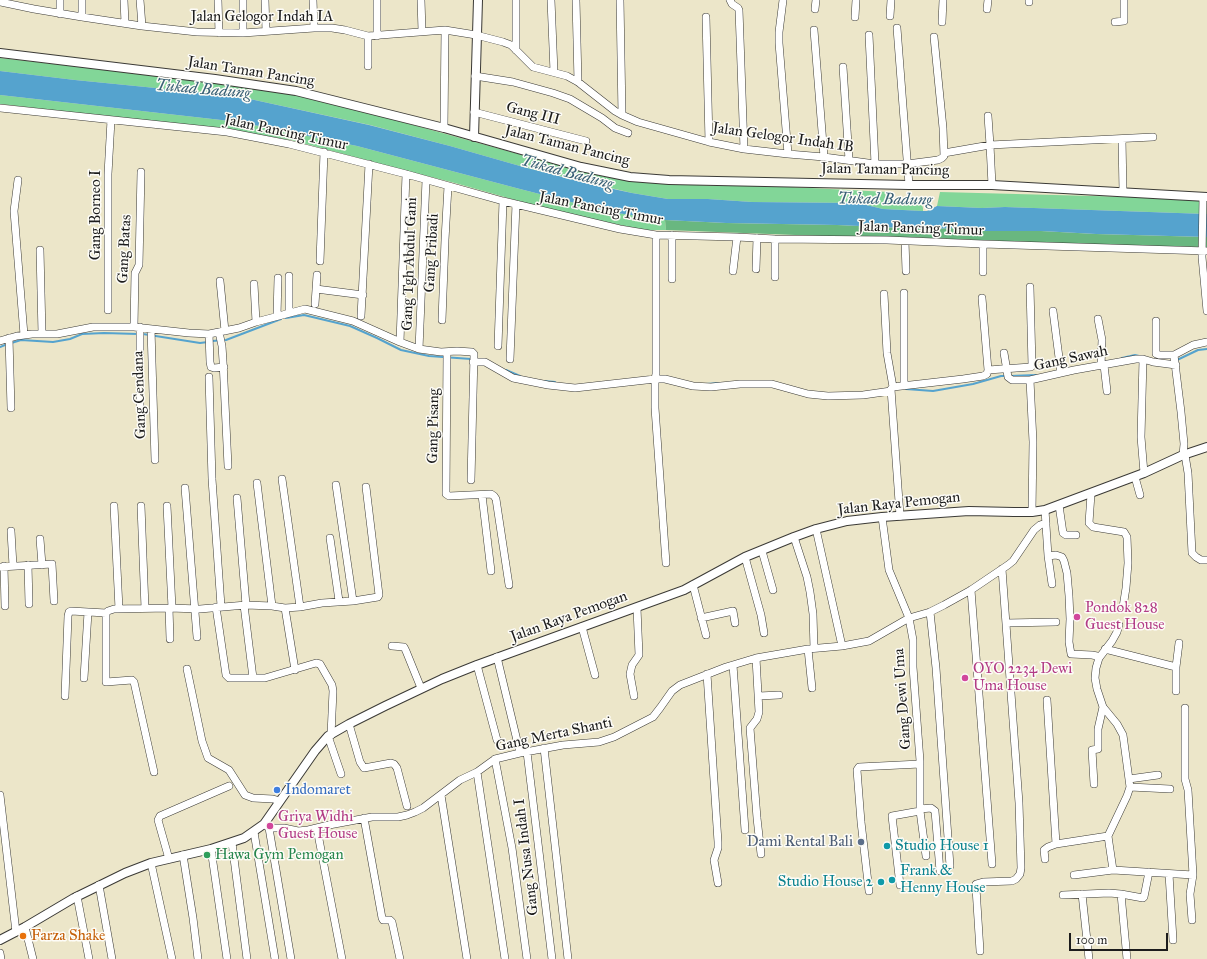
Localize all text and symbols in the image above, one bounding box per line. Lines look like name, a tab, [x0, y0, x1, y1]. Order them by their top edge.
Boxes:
street label: Jalan Gelogor Indah IA	[191, 8, 333, 26]
street label: Jalan Taman Pancing	[186, 53, 316, 91]
water label: Tukad Badung	[155, 76, 251, 104]
street label: Gang III	[504, 99, 562, 129]
street label: Jalan Pancing Timur	[223, 111, 349, 155]
street label: Jalan Gelogor Indah IB	[711, 119, 855, 157]
street label: Jalan Taman Pancing	[503, 122, 631, 170]
water label: Tukad Badung	[519, 151, 615, 195]
street label: Jalan Taman Pancing	[821, 160, 949, 180]
street label: Gang Borneo I	[87, 170, 105, 260]
street label: Jalan Pancing Timur	[538, 188, 664, 230]
water label: Tukad Badung	[837, 190, 933, 210]
street label: Gang Tgh Abdul Gani	[399, 197, 421, 331]
street label: Gang Pribadi	[421, 213, 443, 293]
street label: Gang Batas	[114, 214, 136, 284]
street label: Jalan Pancing Timur	[858, 218, 984, 240]
street label: Gang Sawah	[1032, 342, 1110, 376]
street label: Gang Cendana	[129, 350, 151, 440]
street label: Gang Pisang	[424, 388, 444, 464]
street label: Jalan Raya Pemogan	[837, 489, 961, 519]
street label: Jalan Raya Pemogan	[508, 587, 630, 647]
place label: Pondok 828 Guest House	[1085, 599, 1164, 634]
marker: Pondok 828 Guest House	[1072, 612, 1082, 622]
street label: Gang Dewi Uma	[890, 648, 916, 750]
place label: OYO 2234 Dewi Uma House	[973, 660, 1072, 695]
marker: OYO 2234 Dewi Uma House	[960, 673, 970, 683]
street label: Gang Merta Shanti	[494, 714, 614, 756]
place label: Indomaret	[285, 781, 351, 799]
marker: Indomaret	[272, 785, 282, 795]
street label: Gang Nusa Indah I	[511, 798, 543, 916]
place label: Griya Widhi Guest House	[278, 808, 357, 843]
marker: Griya Widhi Guest House	[265, 821, 275, 831]
place label: Dami Rental Bali	[747, 833, 853, 851]
marker: Dami Rental Bali	[856, 837, 866, 847]
place label: Studio House 1	[895, 837, 989, 855]
marker: Studio House 1	[882, 841, 892, 851]
place label: Hawa Gym Pemogan	[215, 846, 344, 864]
marker: Hawa Gym Pemogan	[202, 850, 212, 860]
place label: Frank & Henny House	[900, 862, 985, 897]
place label: Studio House 2	[778, 873, 873, 891]
marker: Frank & Henny House	[887, 875, 897, 885]
marker: Studio House 2	[876, 877, 886, 887]
scale bar	[1071, 925, 1170, 951]
place label: Farza Shake	[31, 927, 105, 945]
marker: Farza Shake	[18, 931, 28, 941]
text: 100 m	[1076, 933, 1107, 947]

